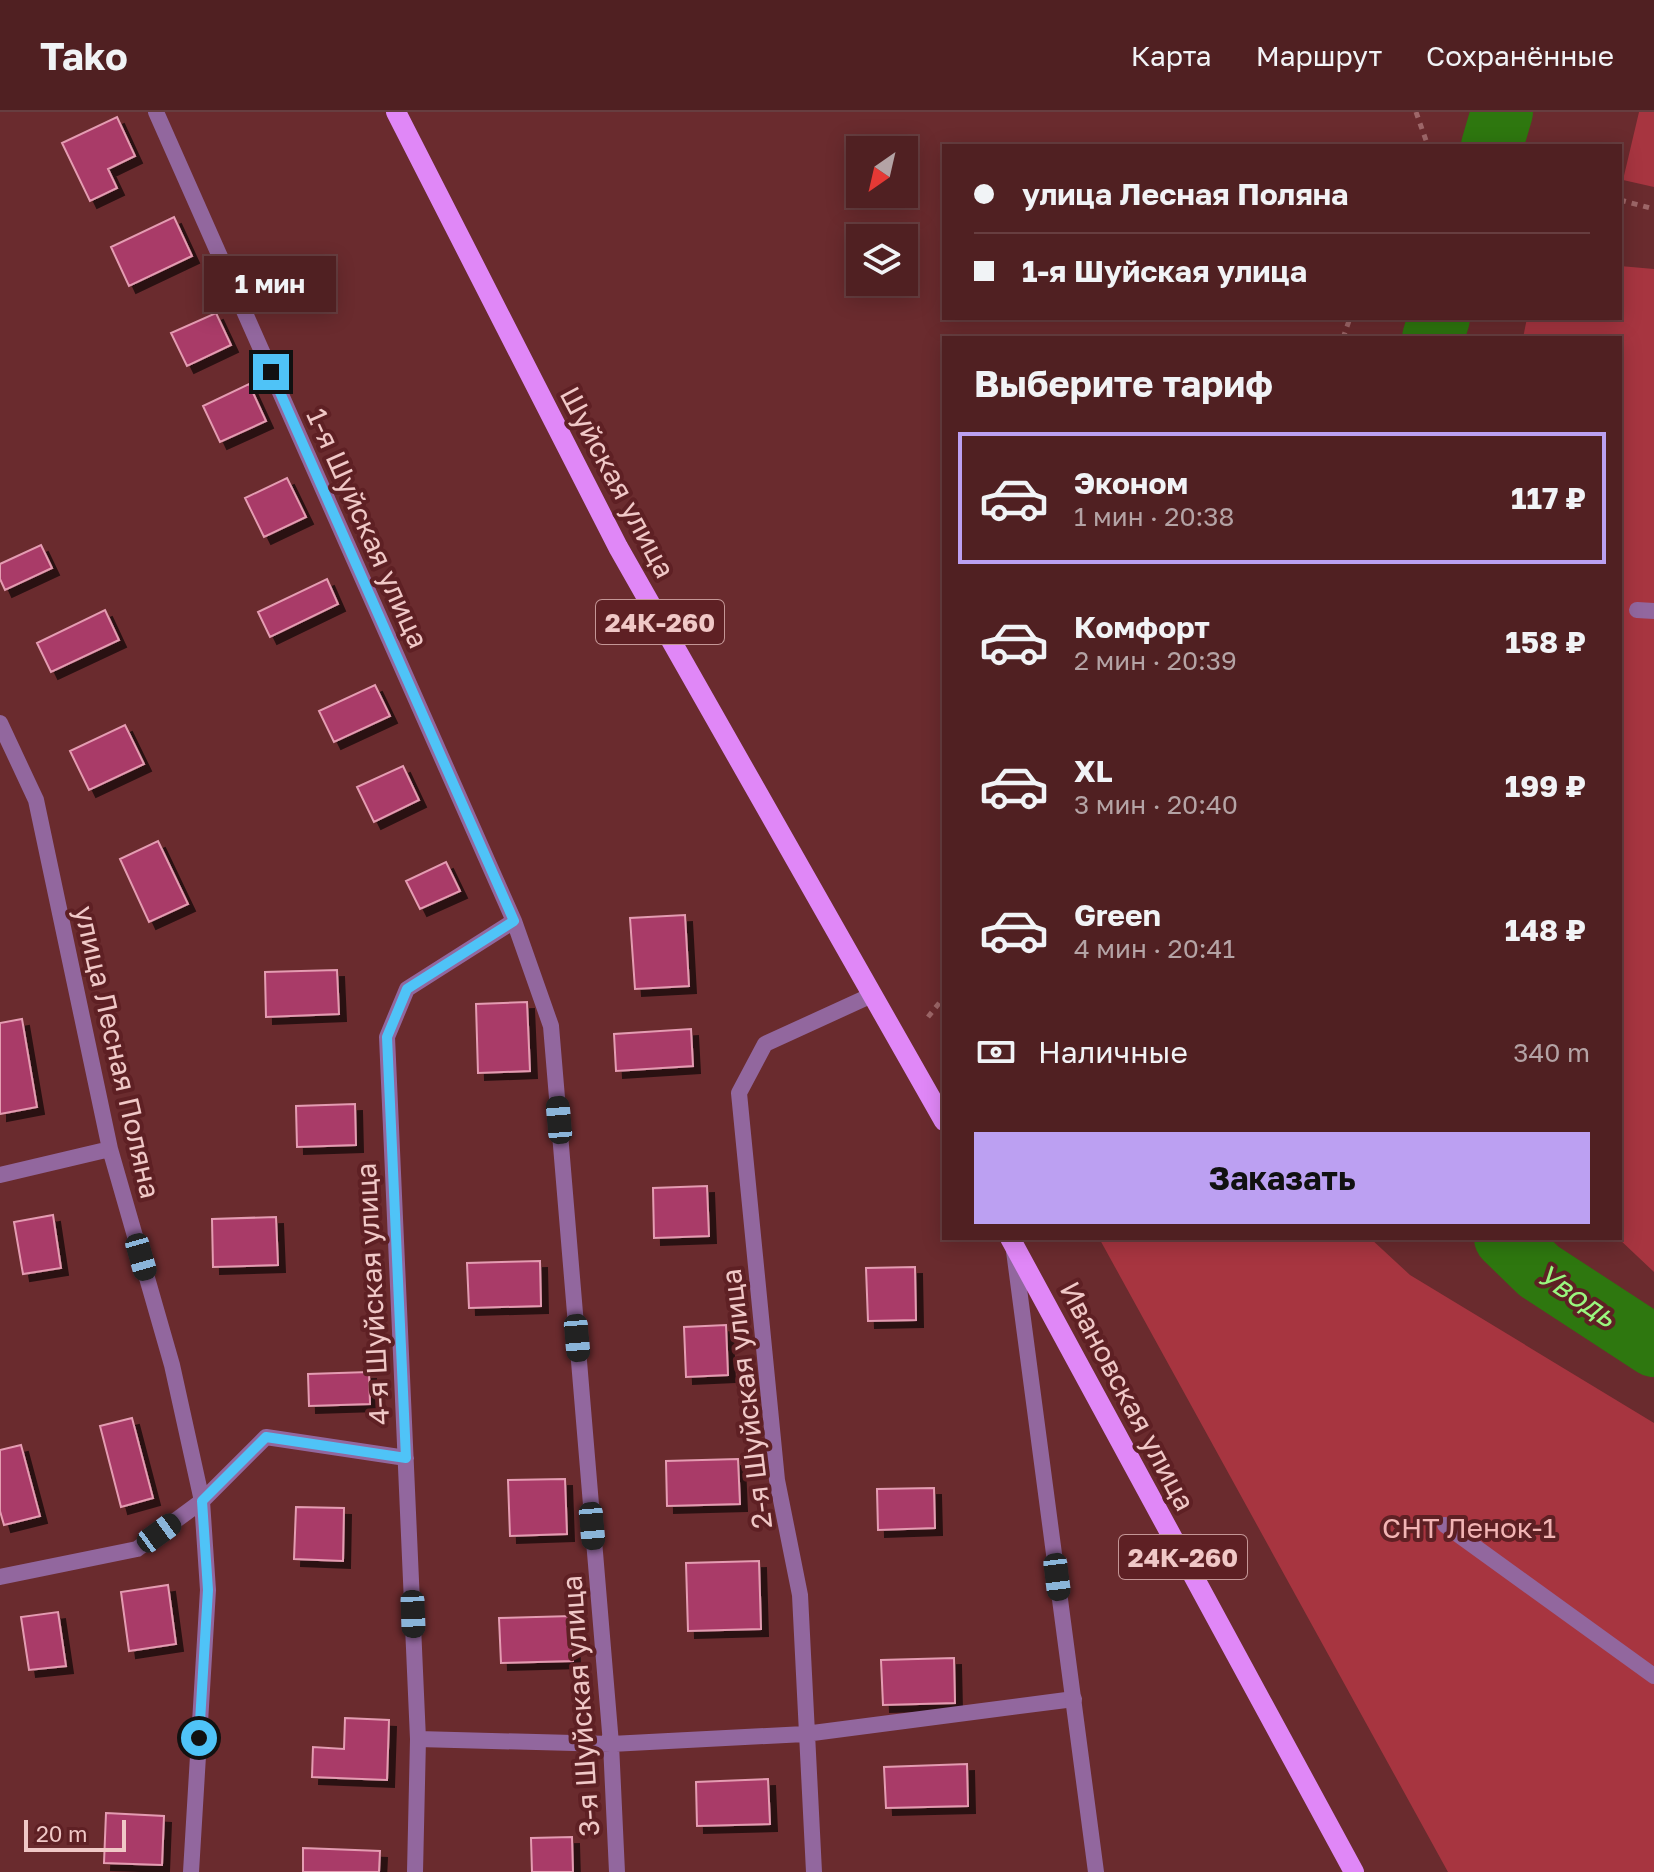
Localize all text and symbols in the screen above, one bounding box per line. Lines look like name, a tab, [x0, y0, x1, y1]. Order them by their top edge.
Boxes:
text: Tako	[40, 33, 128, 78]
text: Карта	[1131, 39, 1212, 72]
text: Маршрут	[1256, 39, 1382, 72]
text: Сохранённые	[1426, 39, 1614, 72]
north arrow	[846, 136, 918, 208]
map controls	[846, 136, 918, 296]
text: улица Лесная Поляна	[1022, 176, 1348, 212]
button: layers	[846, 224, 918, 296]
text: 1-я Шуйская улица	[1022, 253, 1307, 289]
callout: 1 мин	[205, 256, 337, 312]
text: 1 мин	[235, 268, 305, 299]
route end	[253, 354, 289, 390]
text: Выберите тариф	[974, 362, 1273, 405]
street label: Шуйская улица	[554, 381, 682, 583]
street label: 1-я Шуйская улица	[300, 403, 436, 653]
icon: car	[978, 462, 1050, 534]
text: Эконом	[1074, 465, 1188, 501]
text: 117 ₽	[1511, 480, 1586, 516]
text: 1 мин · 20:38	[1074, 501, 1234, 532]
road number: 24К-260	[596, 600, 724, 644]
icon: car	[978, 606, 1050, 678]
text: Комфорт	[1074, 609, 1210, 645]
text: 158 ₽	[1505, 624, 1586, 660]
text: 2 мин · 20:39	[1074, 645, 1237, 676]
icon: car	[978, 750, 1050, 822]
text: XL	[1074, 753, 1113, 789]
text: 199 ₽	[1505, 768, 1586, 804]
text: 3 мин · 20:40	[1074, 789, 1238, 820]
icon: car	[978, 894, 1050, 966]
text: Green	[1074, 897, 1161, 933]
street label: улица Лесная Поляна	[68, 903, 168, 1201]
text: 148 ₽	[1505, 912, 1586, 948]
text: 4 мин · 20:41	[1074, 933, 1235, 964]
icon: cash	[974, 1030, 1018, 1074]
text: Наличные	[1038, 1034, 1188, 1070]
text: 340 m	[1513, 1037, 1590, 1068]
car	[545, 1095, 573, 1145]
button: Заказать	[974, 1132, 1590, 1224]
street label: 4-я Шуйская улица	[349, 1162, 395, 1426]
car	[123, 1231, 159, 1283]
water label: Уводь	[1531, 1256, 1624, 1335]
street label: 2-я Шуйская улица	[714, 1267, 778, 1531]
street label: Ивановская улица	[1054, 1276, 1202, 1516]
car	[563, 1313, 591, 1363]
car	[578, 1501, 606, 1551]
car	[133, 1509, 185, 1557]
park label: СНТ Ленок-1	[1382, 1511, 1556, 1544]
road number: 24К-260	[1119, 1535, 1247, 1579]
car	[1042, 1552, 1072, 1602]
street label: 3-я Шуйская улица	[554, 1574, 606, 1838]
car	[400, 1590, 426, 1638]
route start	[181, 1720, 217, 1756]
scale bar	[24, 1816, 126, 1852]
text: 20 m	[36, 1820, 87, 1847]

